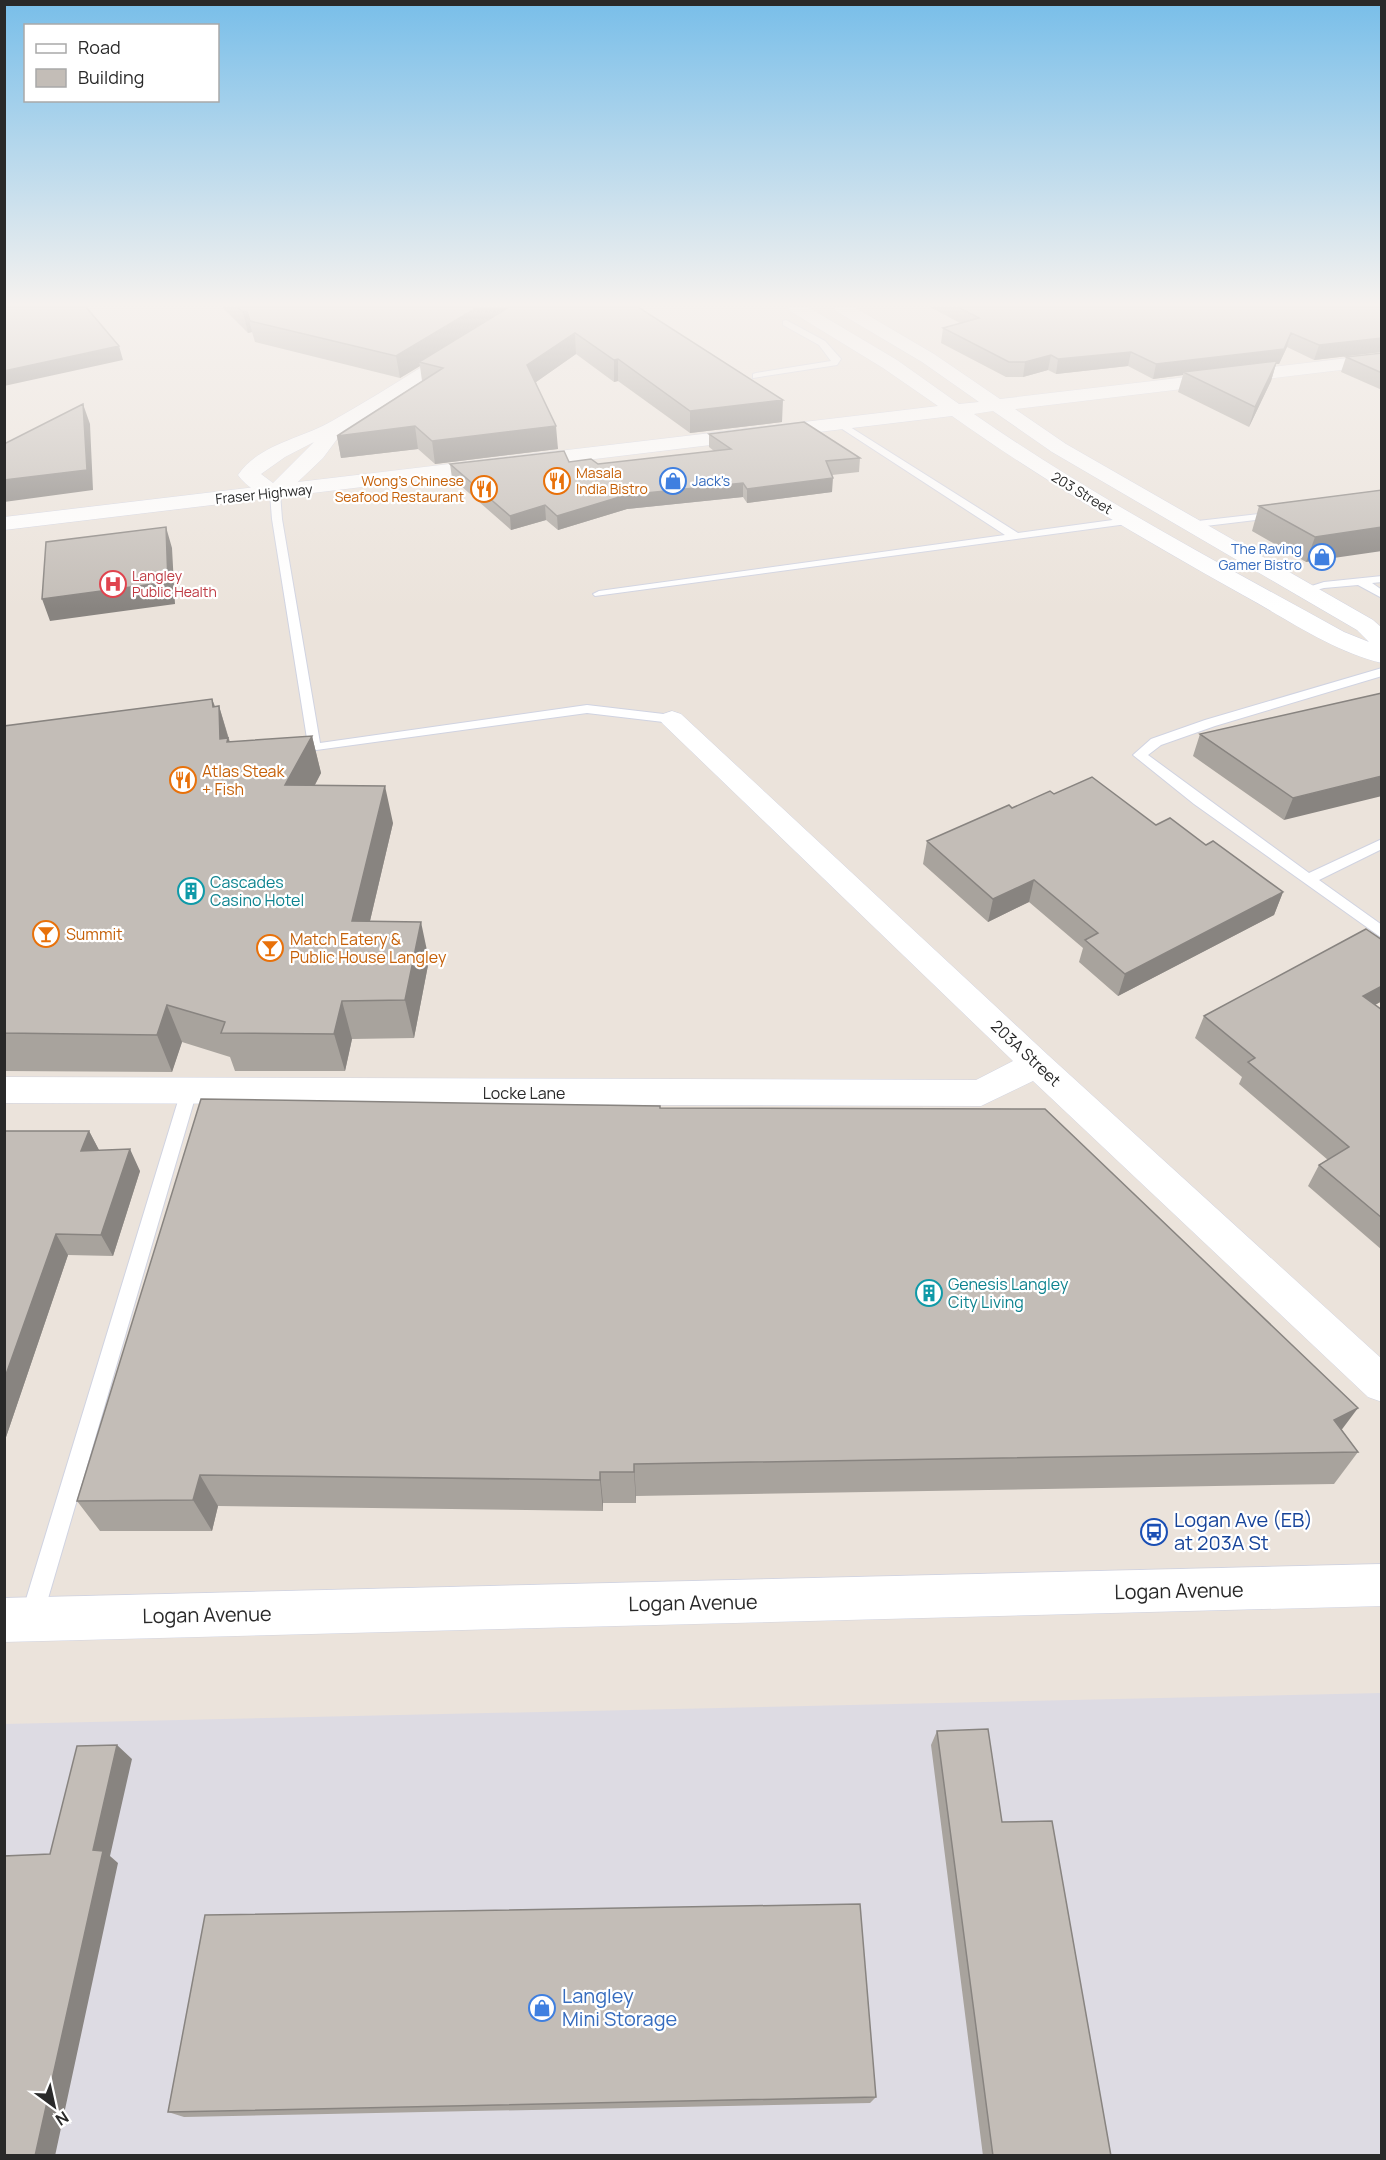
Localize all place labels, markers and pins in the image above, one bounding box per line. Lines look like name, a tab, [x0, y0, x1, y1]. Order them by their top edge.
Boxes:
place label: Masala India Bistro	[576, 463, 648, 498]
restaurant icon: Masala India Bistro	[542, 466, 572, 496]
shop icon: Jack's	[658, 466, 688, 496]
place label: Wong's Chinese Seafood Restaurant	[335, 471, 464, 506]
place label: Jack's	[692, 471, 730, 490]
restaurant icon: Wong's Chinese Seafood Restaurant	[469, 474, 499, 504]
place label: The Raving Gamer Bistro	[1219, 539, 1302, 574]
shop icon: The Raving Gamer Bistro	[1307, 542, 1337, 572]
place label: Langley Public Health	[132, 566, 217, 601]
hospital icon: Langley Public Health	[98, 569, 128, 599]
place label: Atlas Steak + Fish	[202, 760, 285, 800]
restaurant icon: Atlas Steak + Fish	[168, 765, 198, 795]
place label: Cascades Casino Hotel	[210, 871, 304, 911]
building icon: Cascades Casino Hotel	[176, 876, 206, 906]
bar icon: Summit	[31, 919, 61, 949]
place label: Summit	[66, 923, 123, 945]
place label: Match Eatery & Public House Langley	[290, 928, 447, 968]
bar icon: Match Eatery & Public House Langley	[255, 933, 285, 963]
place label: Genesis Langley City Living	[948, 1273, 1069, 1313]
building icon: Genesis Langley City Living	[914, 1278, 944, 1308]
place label: Logan Ave (EB) at 203A St	[1174, 1506, 1313, 1556]
bus stop icon: Logan Ave (EB) at 203A St	[1139, 1517, 1169, 1547]
place label: Langley Mini Storage	[562, 1982, 677, 2032]
shop icon: Langley Mini Storage	[527, 1993, 557, 2023]

